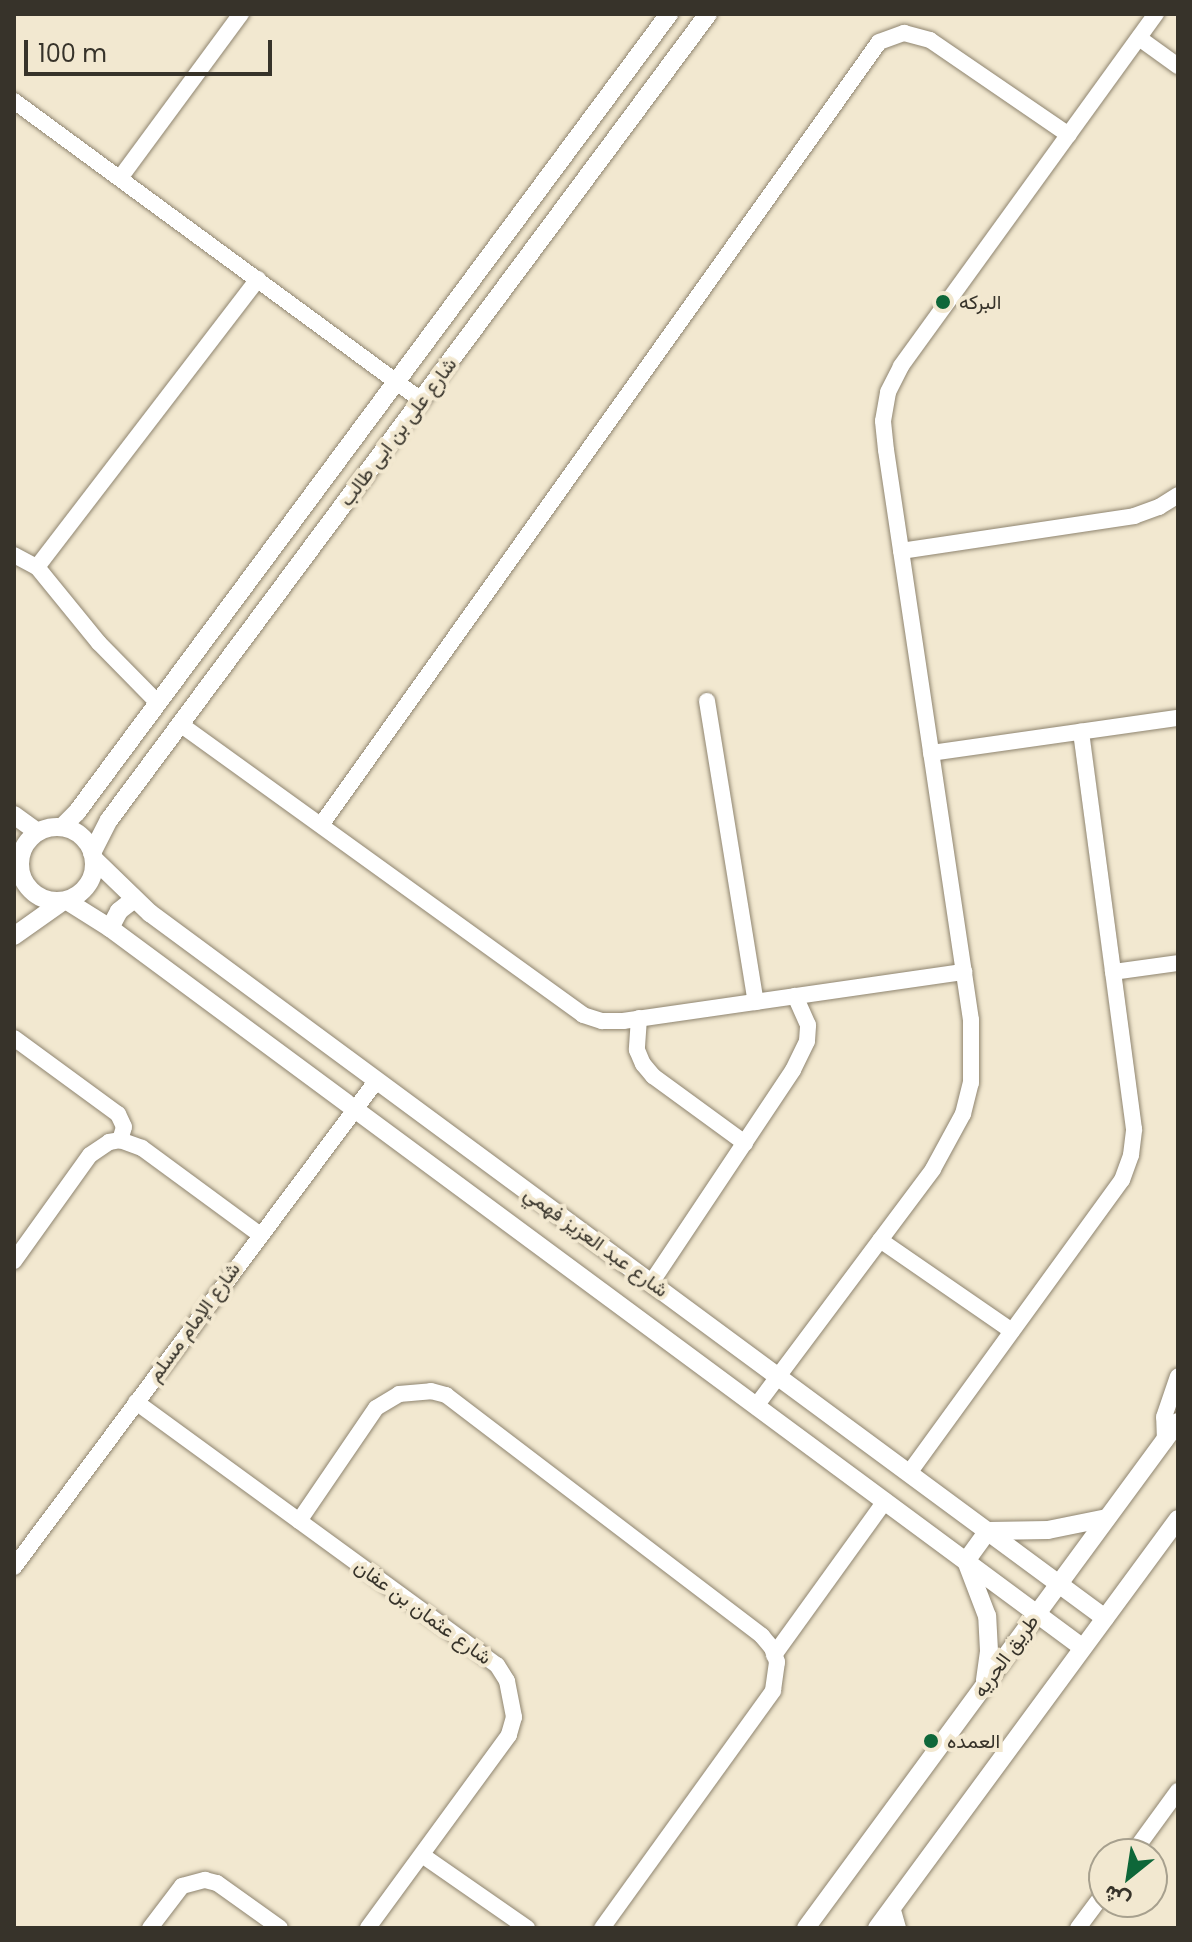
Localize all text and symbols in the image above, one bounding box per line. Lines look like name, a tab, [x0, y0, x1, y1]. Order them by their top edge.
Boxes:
scale bar	[28, 24, 276, 74]
text: 100 m	[38, 37, 107, 70]
place label: البركه	[959, 290, 1001, 314]
marker: البركه	[934, 293, 952, 311]
street label: شارع على بن ابى طالب	[334, 353, 462, 511]
street label: شارع عبد العزيز فهمي	[519, 1182, 673, 1302]
street label: شارع الإمام مسلم	[143, 1258, 245, 1386]
street label: شارع عثمان بن عفان	[350, 1554, 496, 1670]
street label: طريق الحريه	[968, 1610, 1044, 1702]
place label: العمده	[947, 1729, 1000, 1753]
marker: العمده	[922, 1732, 940, 1750]
north arrow	[1088, 1838, 1168, 1918]
text: ش	[1098, 1877, 1136, 1918]

